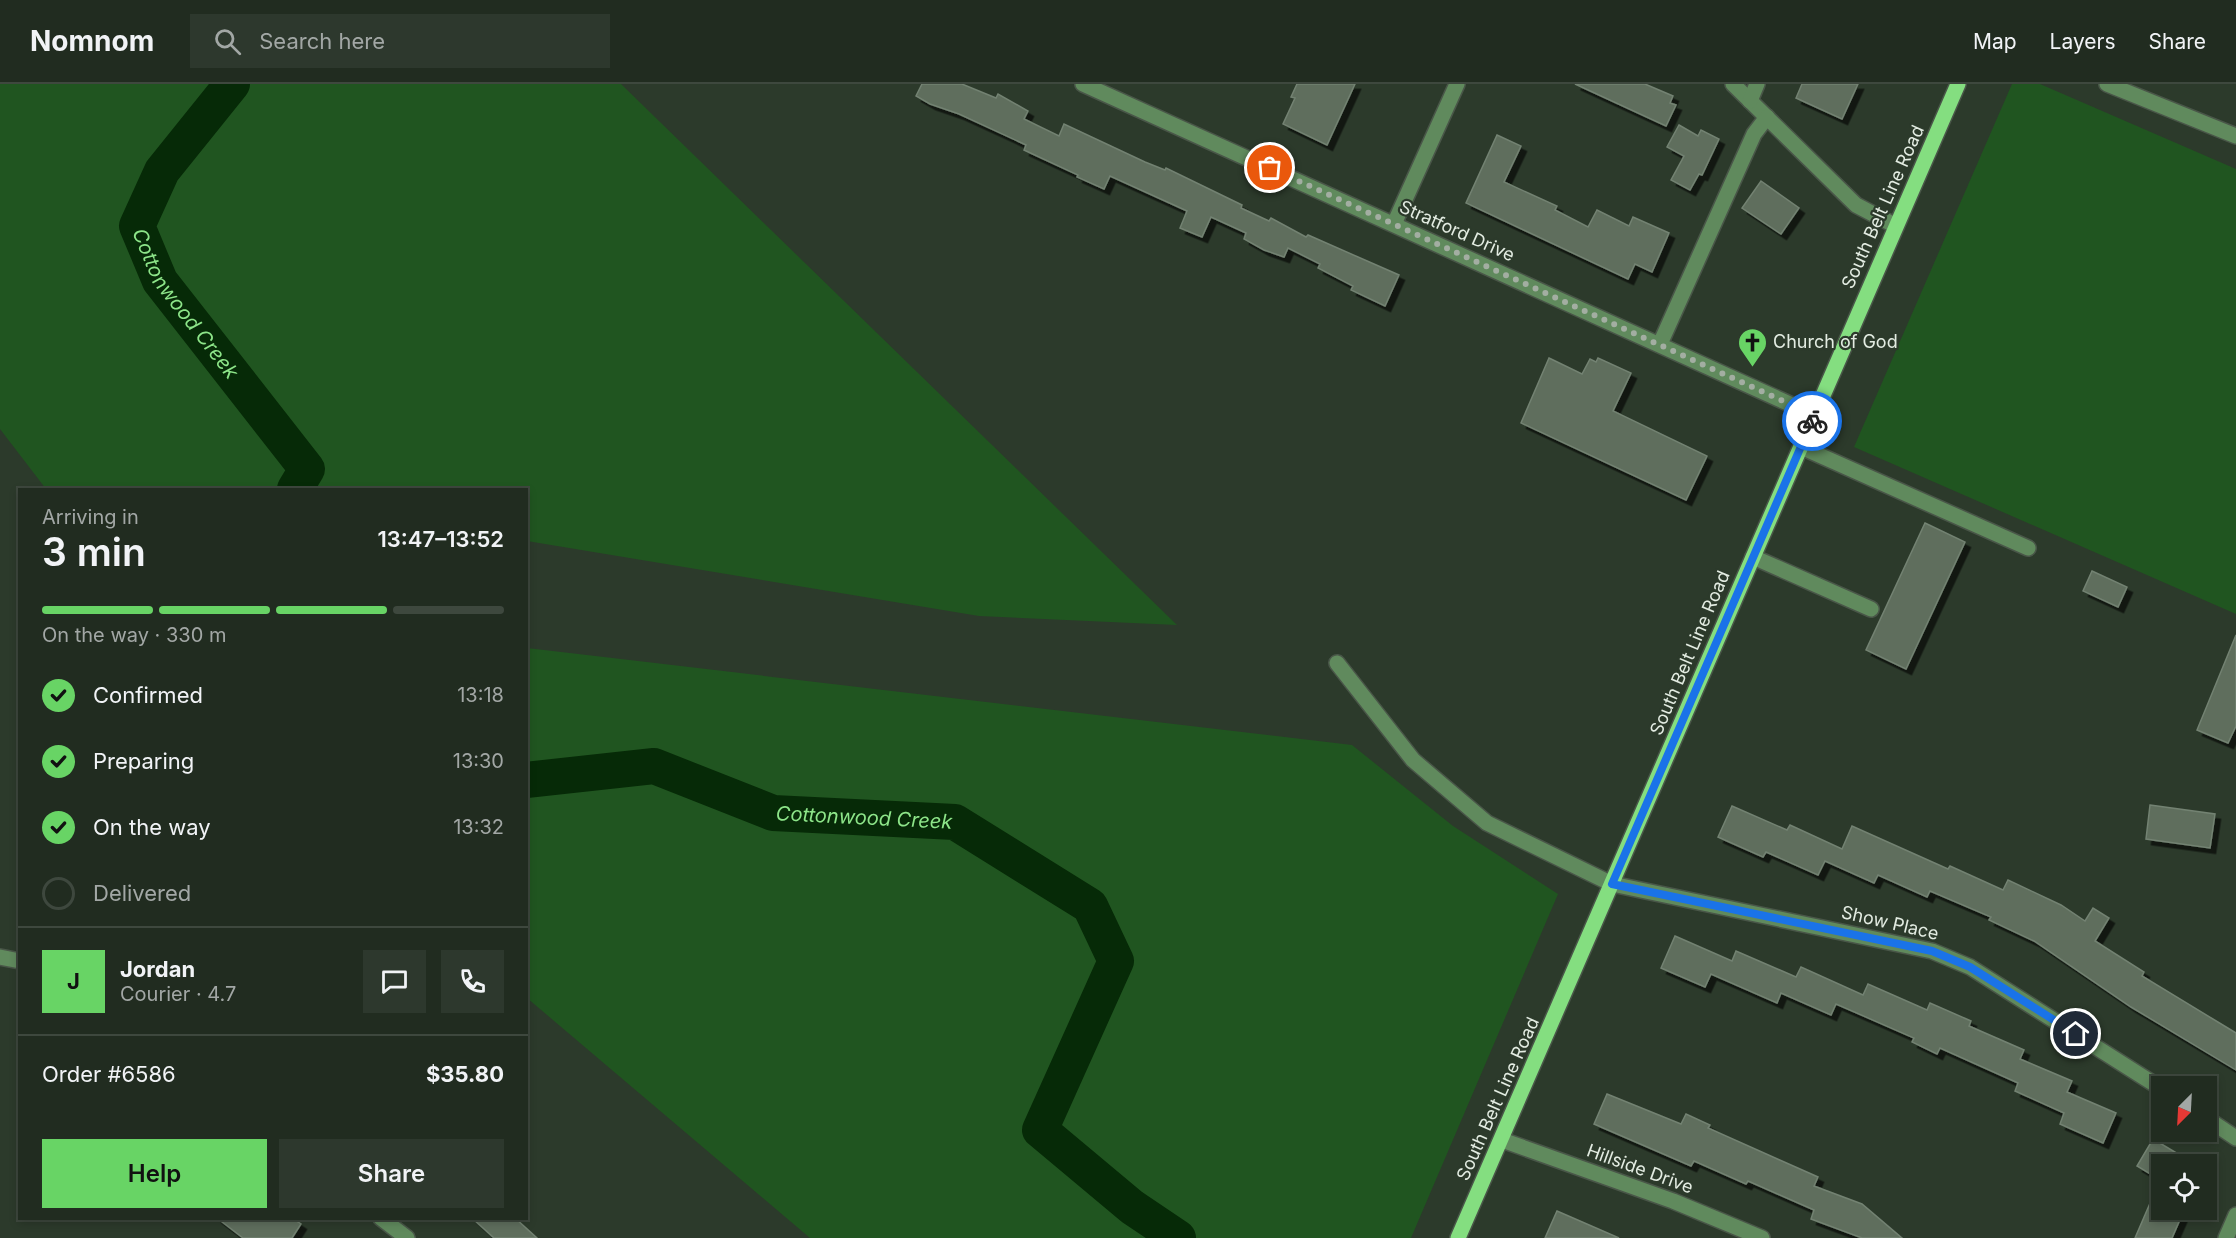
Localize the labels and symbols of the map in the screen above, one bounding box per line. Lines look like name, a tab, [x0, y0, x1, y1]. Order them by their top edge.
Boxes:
street label: South Belt Line Road	[1837, 122, 1928, 292]
pin	[1244, 142, 1295, 193]
street label: Stratford Drive	[1396, 196, 1518, 265]
water label: Cottonwood Creek	[127, 225, 244, 384]
church icon: Church of God	[1736, 326, 1768, 368]
place label: Church of God	[1773, 331, 1898, 352]
courier	[1782, 391, 1842, 451]
street label: South Belt Line Road	[1645, 567, 1734, 738]
water label: Cottonwood Creek	[775, 801, 954, 834]
street label: Show Place	[1839, 901, 1941, 944]
pin	[2050, 1008, 2101, 1059]
street label: South Belt Line Road	[1452, 1014, 1543, 1184]
north arrow	[2151, 1076, 2217, 1142]
street label: Hillside Drive	[1584, 1140, 1696, 1197]

